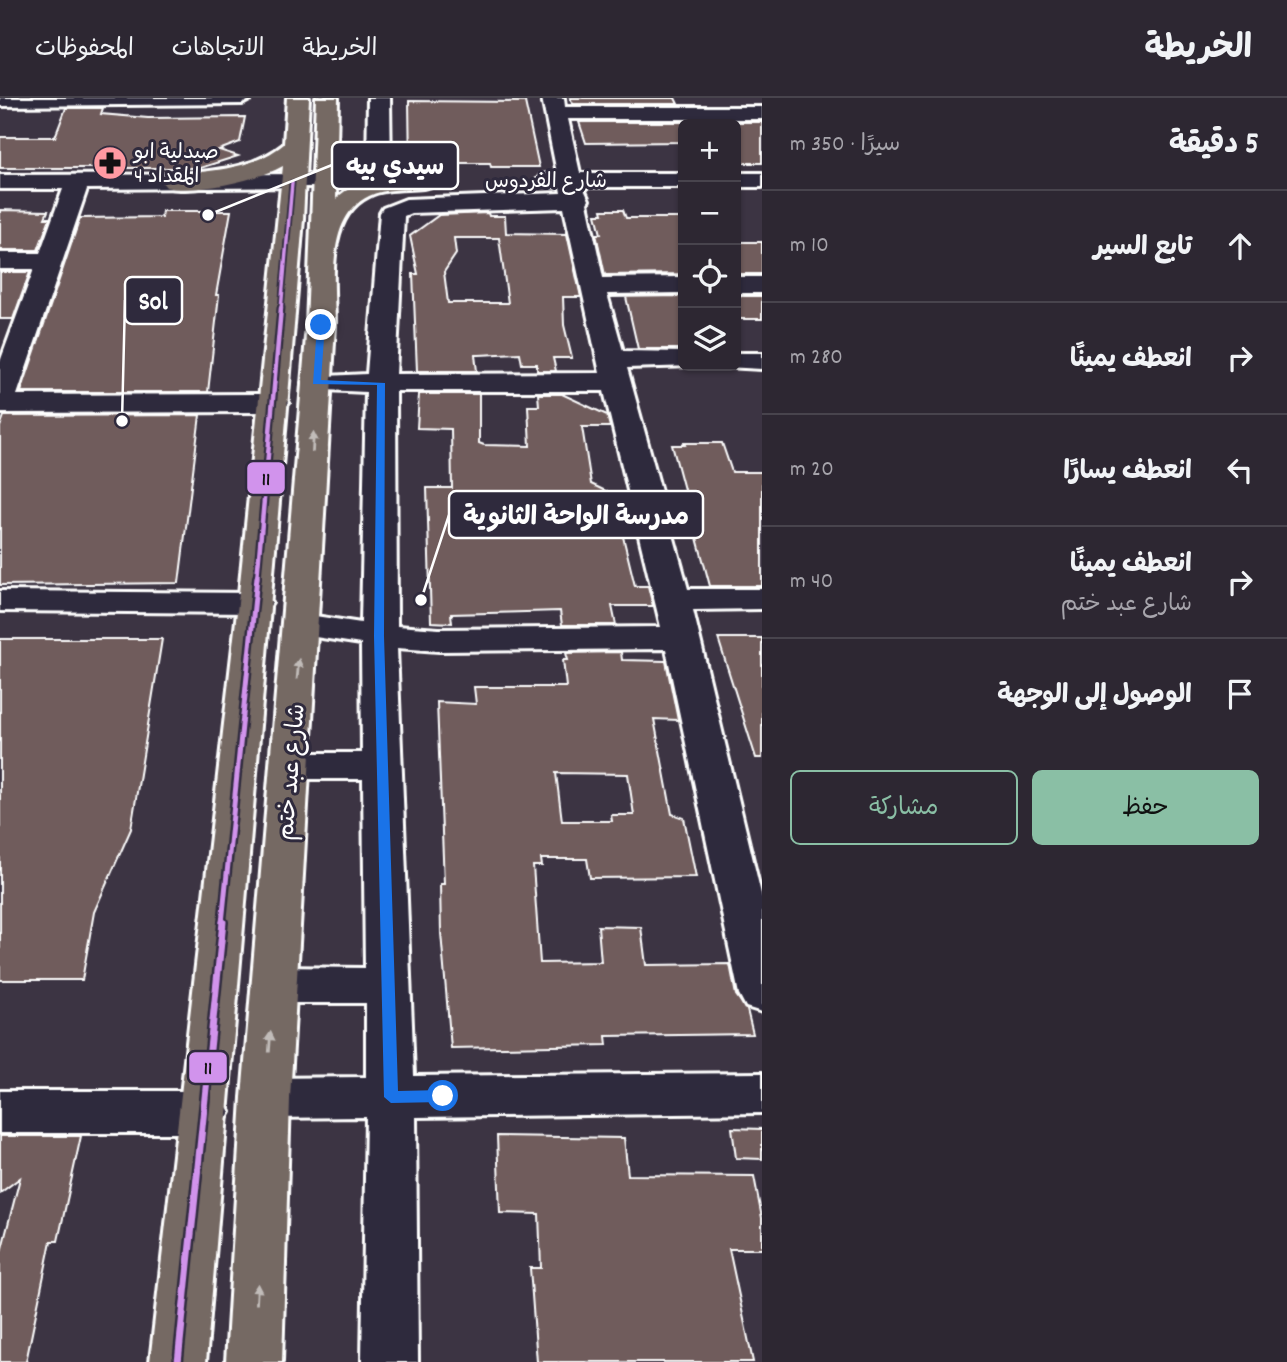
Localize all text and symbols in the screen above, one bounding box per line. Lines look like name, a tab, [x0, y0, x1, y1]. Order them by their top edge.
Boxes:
text: الخريطة	[1145, 27, 1252, 74]
text: المحفوظات	[35, 33, 134, 67]
text: الاتجاهات	[172, 33, 265, 67]
text: الخريطة	[303, 33, 377, 67]
map controls	[678, 119, 741, 371]
button: +	[678, 119, 741, 182]
text: 5 دقيقة	[1169, 125, 1259, 168]
text: سيرًا · 350 m	[790, 129, 900, 162]
place label: صيدلية ابو المقداد 4	[132, 139, 219, 193]
callout: سيدي بيه	[332, 142, 458, 189]
pharmacy icon: صيدلية ابو المقداد 4	[91, 144, 129, 182]
text: سيدي بيه	[346, 150, 444, 187]
street label: شارع الفردوس	[485, 168, 607, 198]
button: −	[678, 182, 741, 245]
icon: ahead	[1221, 227, 1259, 265]
text: 10 m	[790, 230, 829, 263]
text: تابع السير	[1093, 230, 1192, 267]
button: locate	[678, 245, 741, 308]
callout: Sol	[125, 277, 182, 324]
text: Sol	[138, 285, 168, 322]
button: layers	[678, 308, 741, 371]
route end	[305, 309, 336, 340]
icon: right	[1221, 339, 1259, 377]
text: 280 m	[790, 342, 843, 375]
text: انعطف يمينًا	[1070, 342, 1192, 379]
one-way arrow	[307, 430, 318, 452]
icon: left	[1221, 451, 1259, 489]
text: 20 m	[790, 454, 834, 487]
text: انعطف يسارًا	[1063, 454, 1192, 491]
line badge: 11	[246, 461, 286, 495]
text: 11	[262, 468, 270, 495]
callout: مدرسة الواحة الثانوية	[449, 491, 703, 538]
text: مدرسة الواحة الثانوية	[463, 500, 689, 537]
text: انعطف يمينًا	[1070, 547, 1192, 584]
icon: right	[1221, 563, 1259, 601]
text: 40 m	[790, 566, 833, 599]
text: شارع عبد ختم	[1060, 589, 1192, 622]
one-way arrow	[293, 658, 304, 680]
icon: arrive	[1221, 675, 1259, 713]
text: الوصول إلى الوجهة	[997, 678, 1192, 715]
street label: شارع عبد ختم	[270, 702, 316, 842]
button: مشاركة	[790, 770, 1018, 845]
button: حفظ	[1032, 770, 1259, 845]
one-way arrow	[265, 1031, 276, 1053]
line badge: 11	[188, 1051, 228, 1084]
text: 11	[204, 1057, 212, 1084]
route start	[427, 1080, 458, 1111]
one-way arrow	[252, 1283, 263, 1305]

